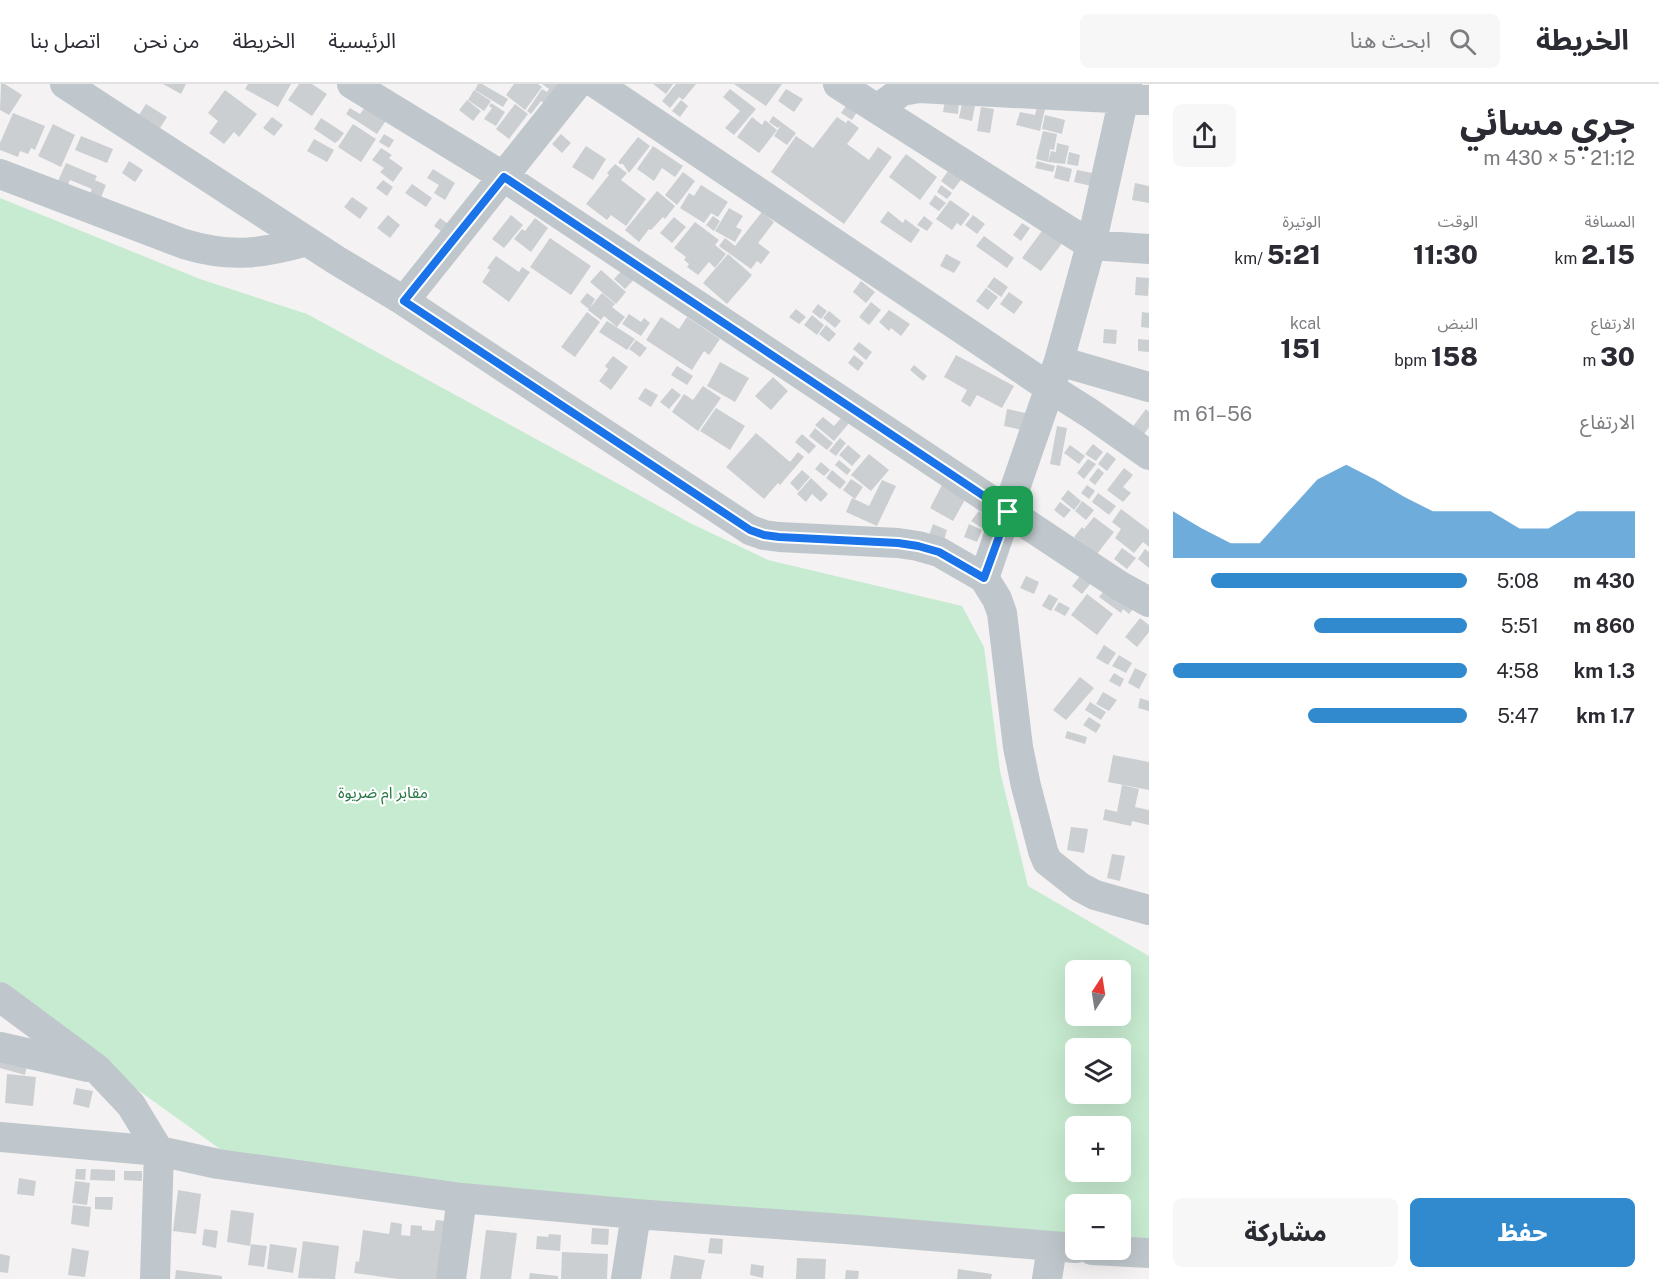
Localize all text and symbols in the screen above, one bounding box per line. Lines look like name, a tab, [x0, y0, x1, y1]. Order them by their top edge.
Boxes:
search box	[1080, 14, 1500, 68]
text: الخريطة	[1536, 23, 1629, 56]
icon: search	[1446, 25, 1479, 58]
text: ابحث هنا	[1350, 27, 1431, 53]
text: اتصل بنا	[30, 28, 101, 53]
text: من نحن	[134, 28, 199, 53]
text: الخريطة	[232, 28, 295, 53]
text: الرئيسية	[328, 28, 396, 53]
button: share	[1173, 104, 1236, 167]
text: جري مسائي	[1460, 104, 1635, 142]
text: 21:12 · 5 × 430 m	[1483, 146, 1635, 170]
text: الوتيرة	[1283, 212, 1321, 231]
text: الوقت	[1438, 212, 1478, 231]
text: المسافة	[1585, 212, 1635, 231]
text: 5:21	[1267, 239, 1321, 270]
text: 11:30	[1413, 239, 1478, 270]
text: 2.15	[1581, 239, 1635, 270]
text: /km	[1234, 249, 1267, 268]
text: km	[1554, 249, 1581, 268]
text: kcal	[1290, 314, 1321, 333]
text: النبض	[1437, 314, 1478, 333]
text: الارتفاع	[1591, 314, 1635, 333]
text: 151	[1280, 333, 1321, 364]
text: 158	[1431, 341, 1478, 372]
text: 30	[1600, 341, 1635, 372]
text: bpm	[1394, 351, 1431, 370]
text: m	[1582, 351, 1600, 370]
text: 56–61 m	[1173, 402, 1252, 426]
text: الارتفاع	[1580, 410, 1635, 434]
pin	[982, 486, 1033, 537]
icon: arrive	[991, 495, 1024, 528]
text: 5:08	[1497, 569, 1539, 593]
text: 430 m	[1573, 569, 1635, 593]
text: 5:51	[1501, 614, 1539, 638]
text: 860 m	[1573, 614, 1635, 638]
text: 4:58	[1496, 659, 1539, 683]
text: 1.3 km	[1574, 659, 1635, 683]
text: 5:47	[1497, 704, 1539, 728]
text: 1.7 km	[1576, 704, 1635, 728]
park label: مقابر ام ضريوة	[338, 783, 428, 805]
north arrow	[1065, 960, 1131, 1026]
map controls	[1065, 960, 1131, 1260]
button: layers	[1065, 1038, 1131, 1104]
button: +	[1065, 1116, 1131, 1182]
button: −	[1065, 1194, 1131, 1260]
button: مشاركة	[1173, 1198, 1398, 1267]
button: حفظ	[1410, 1198, 1635, 1267]

